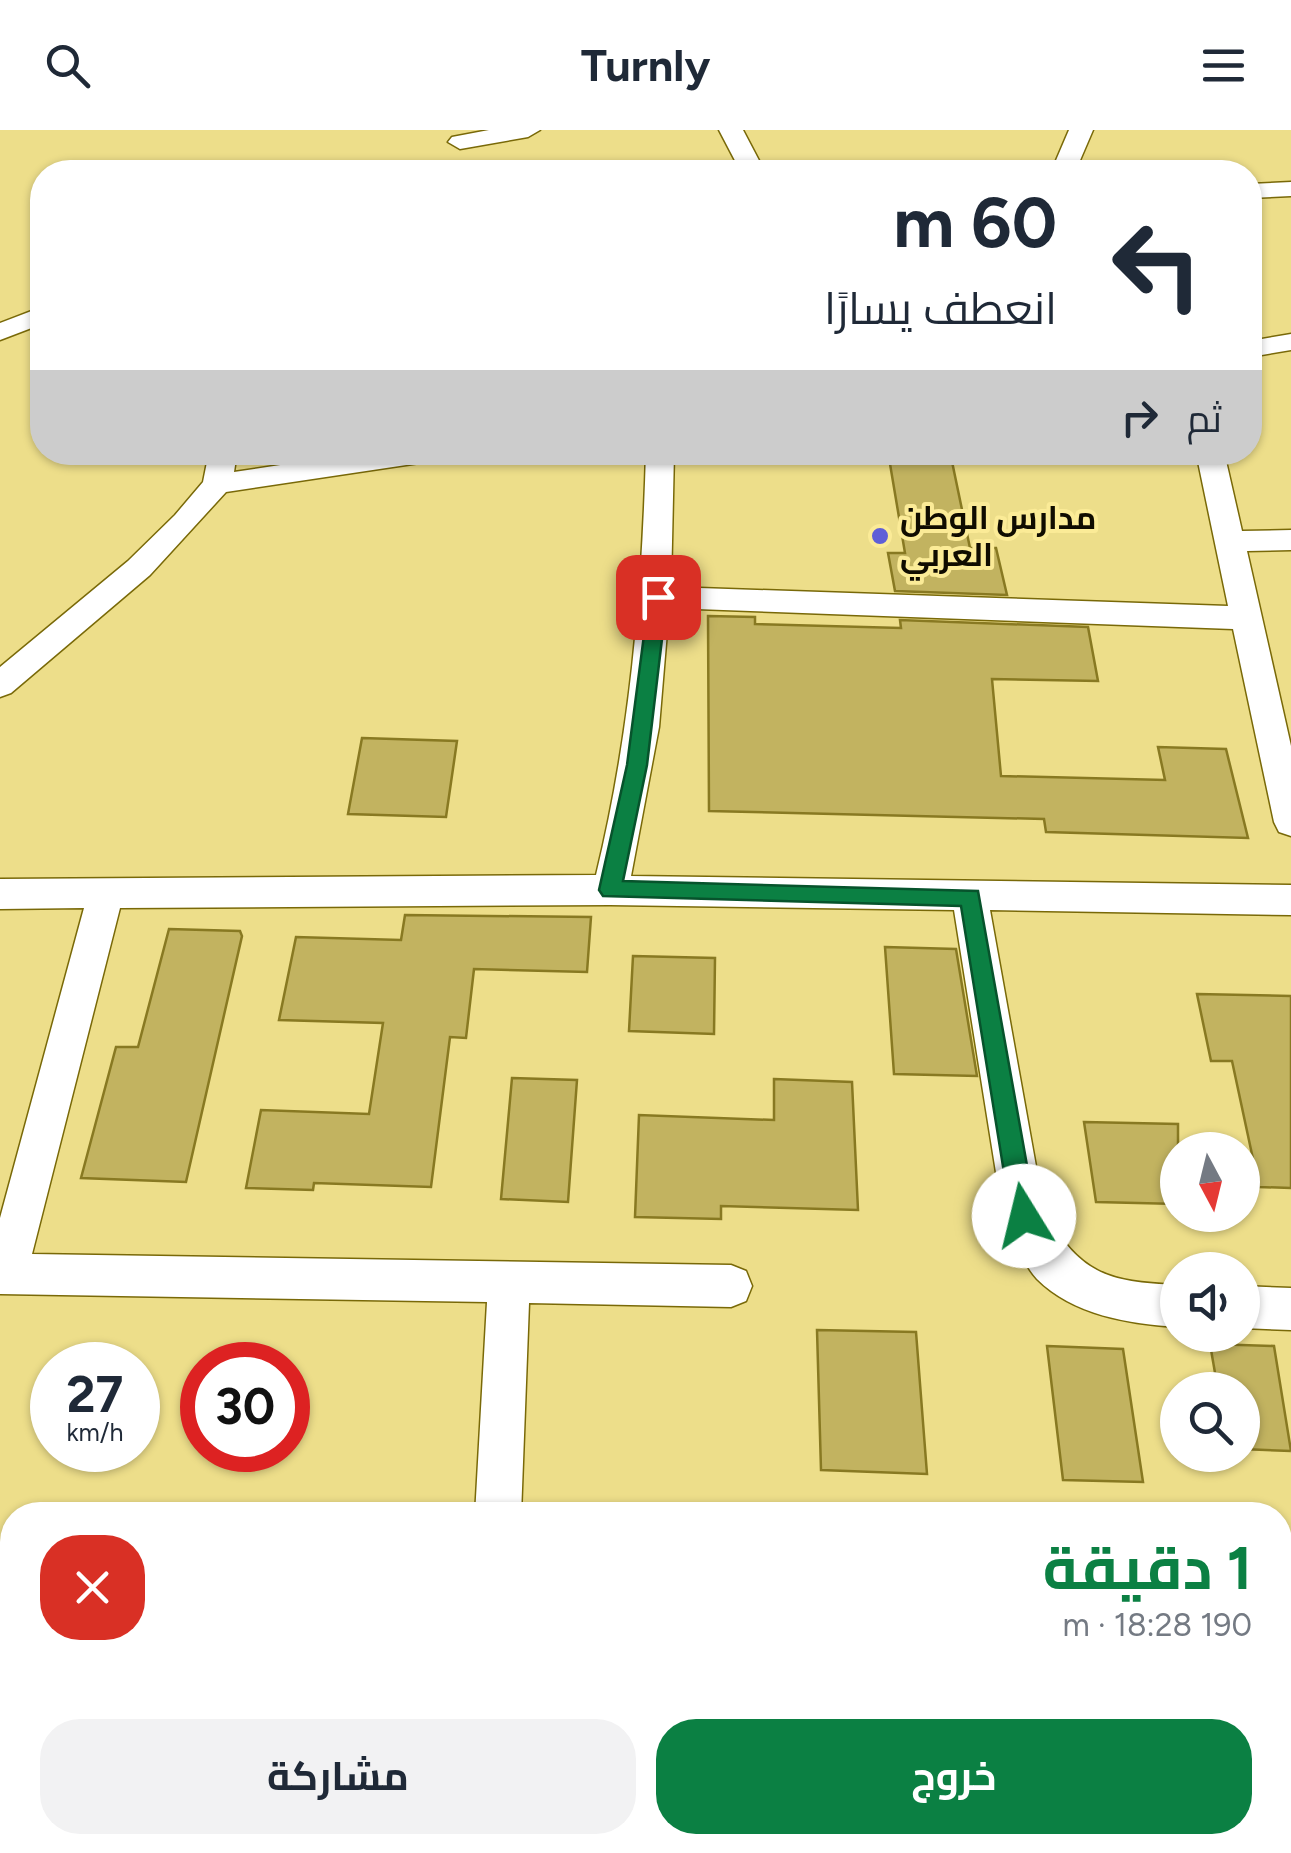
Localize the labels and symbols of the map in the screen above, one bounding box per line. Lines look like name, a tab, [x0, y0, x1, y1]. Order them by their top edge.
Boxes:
place label: مدارس الوطن العربي	[900, 499, 1097, 581]
marker: مدارس الوطن العربي	[869, 525, 891, 547]
pin	[616, 555, 701, 640]
north arrow	[1160, 1132, 1260, 1232]
position arrow	[972, 1164, 1076, 1268]
speed limit sign: 30	[180, 1342, 310, 1472]

